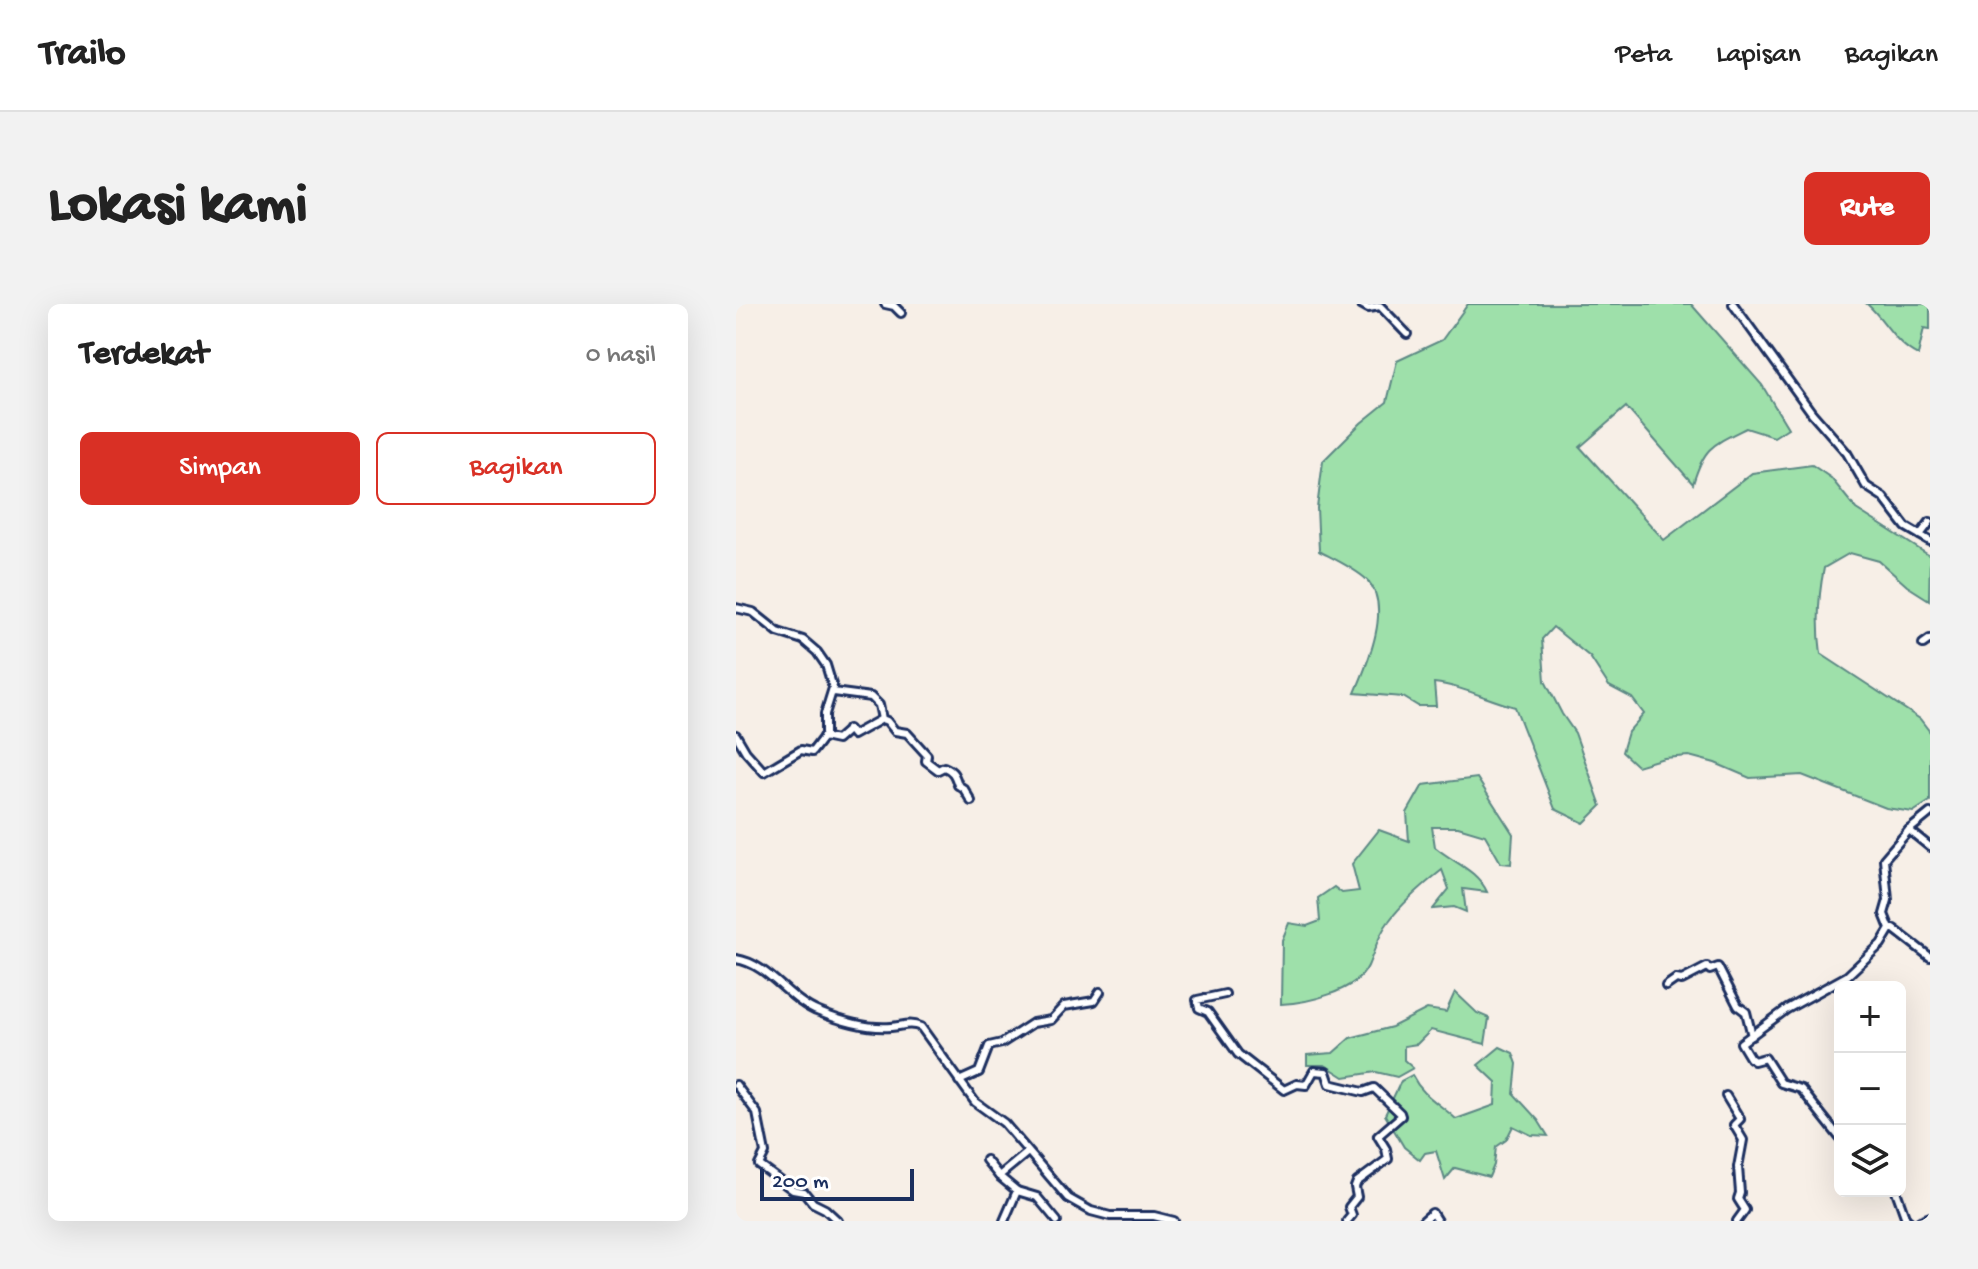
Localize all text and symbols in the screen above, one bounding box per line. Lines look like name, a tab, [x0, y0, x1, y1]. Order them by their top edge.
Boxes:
text: Trailo	[40, 33, 126, 77]
text: Peta	[1615, 39, 1672, 72]
text: Lapisan	[1716, 39, 1801, 72]
text: Bagikan	[1845, 39, 1938, 72]
button: Rute	[1804, 172, 1930, 245]
text: Lokasi kami	[48, 175, 308, 241]
text: Terdekat	[80, 336, 208, 376]
text: 0 hasil	[586, 341, 656, 372]
button: Simpan	[80, 432, 360, 505]
button: Bagikan	[376, 432, 656, 505]
map controls	[1834, 981, 1906, 1197]
button: +	[1834, 981, 1906, 1053]
button: −	[1834, 1053, 1906, 1125]
button: layers	[1834, 1125, 1906, 1197]
scale bar	[760, 1165, 914, 1201]
text: 200 m	[772, 1170, 829, 1196]

